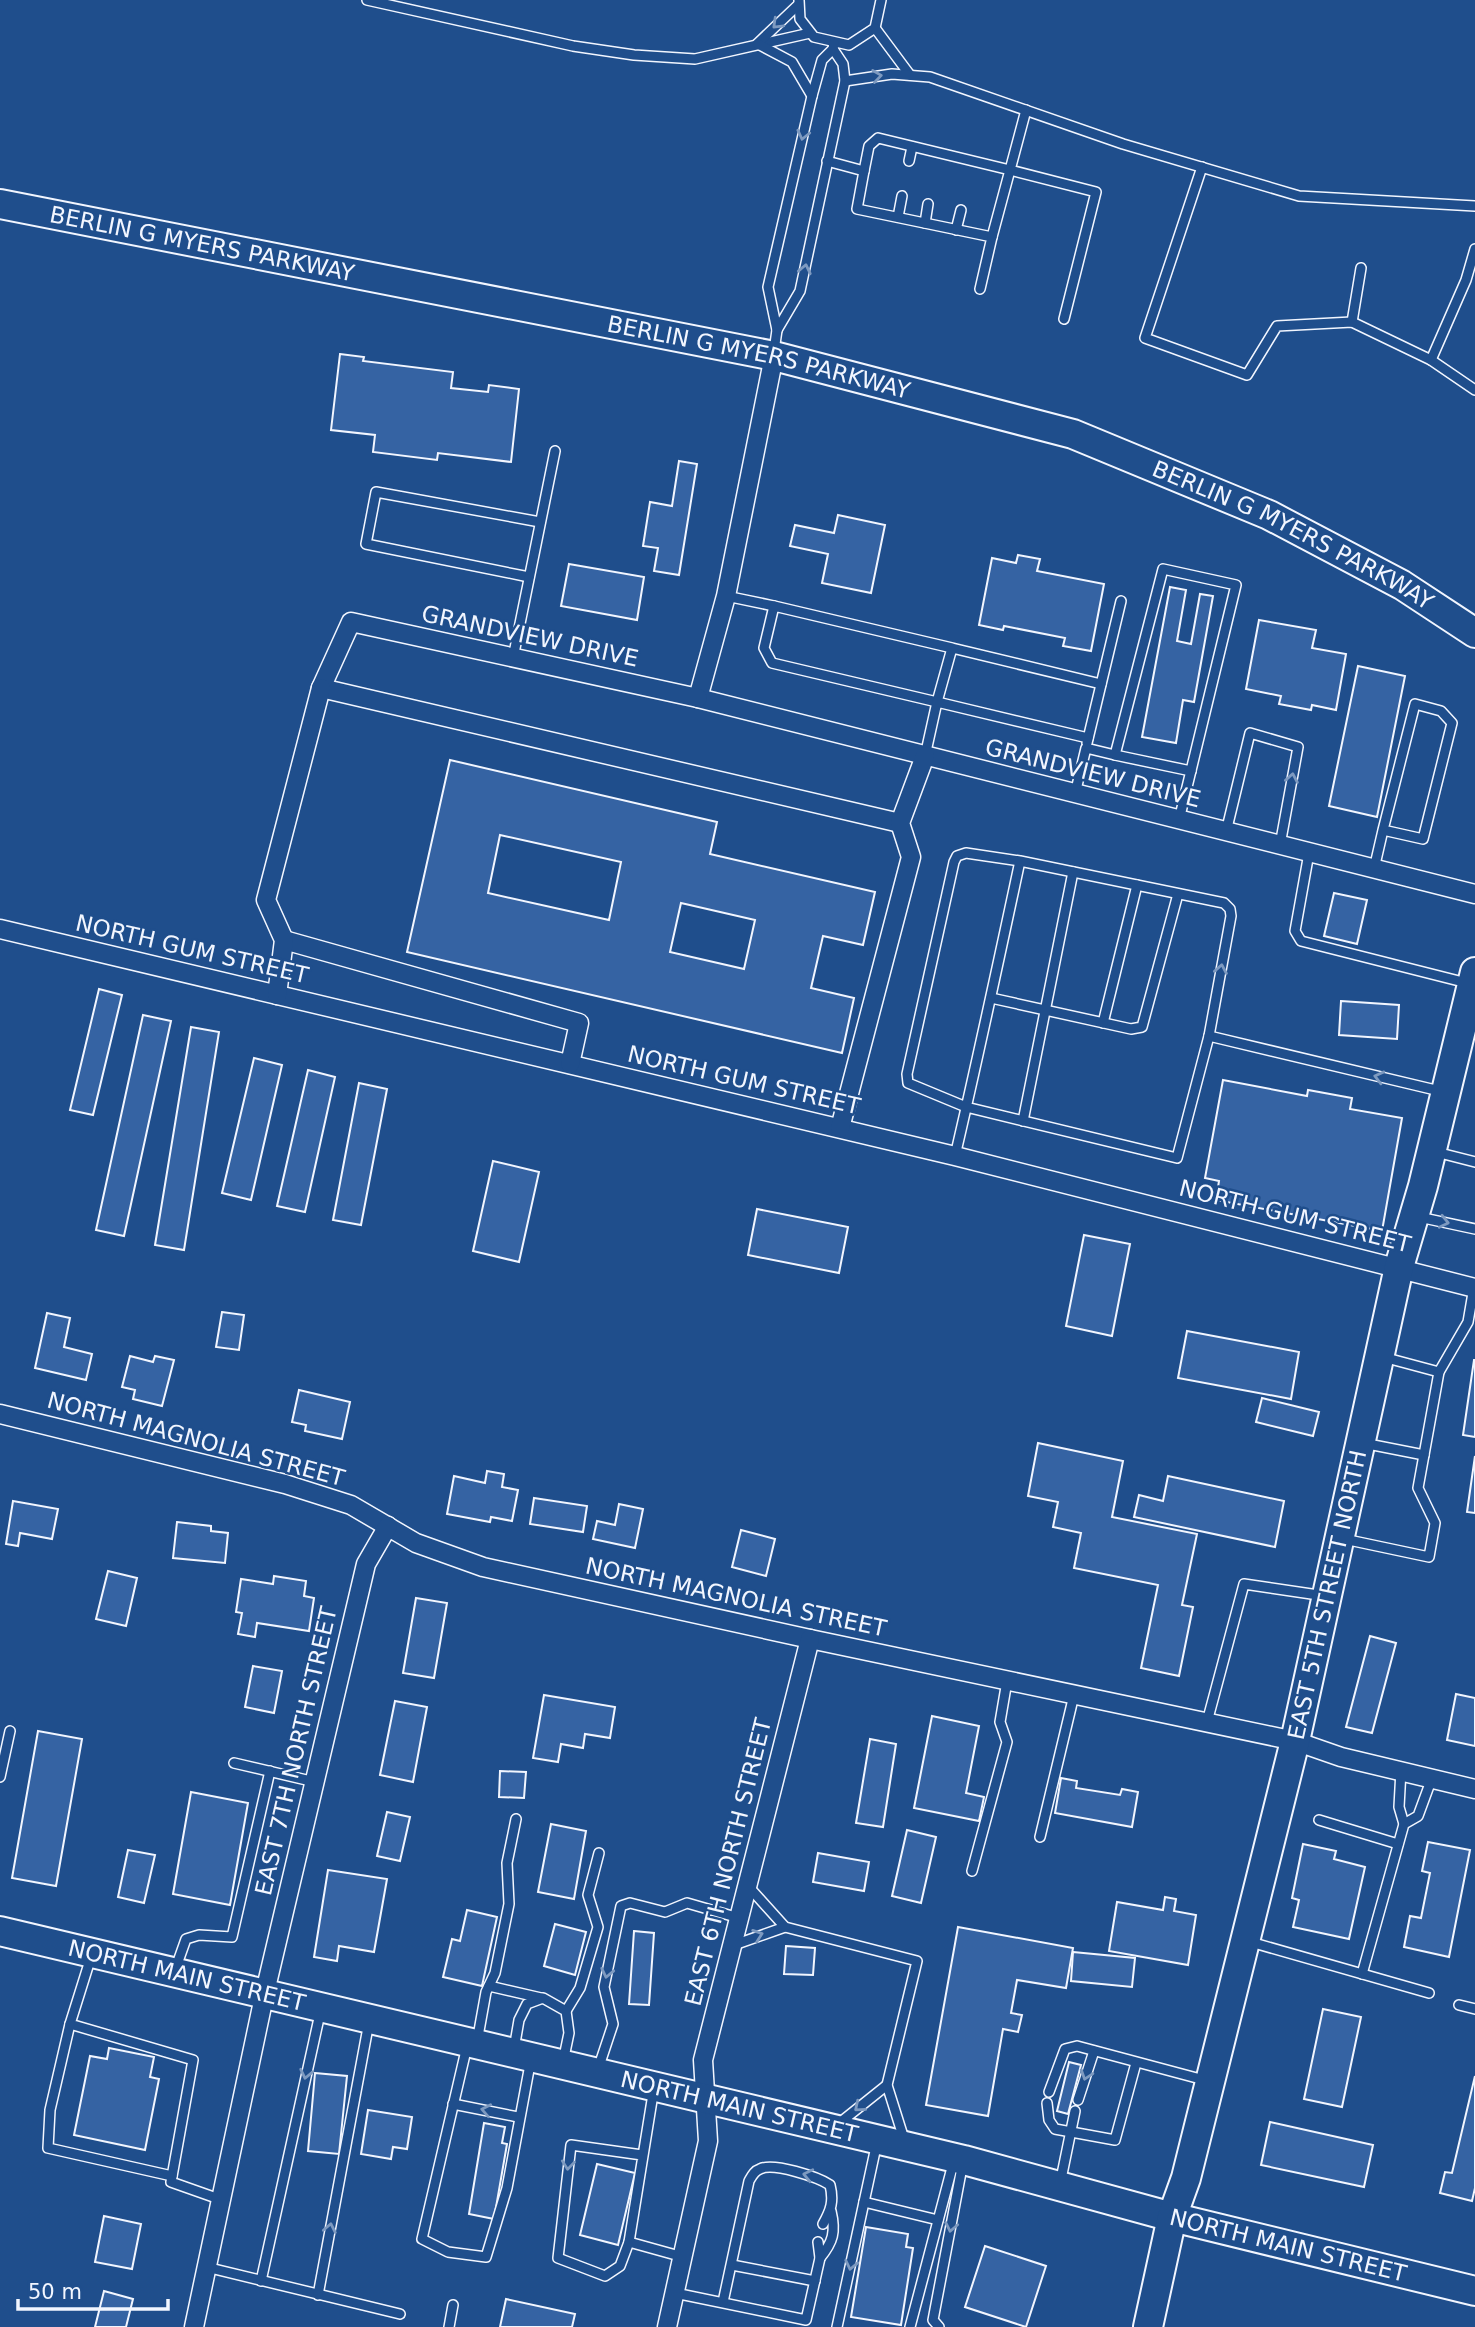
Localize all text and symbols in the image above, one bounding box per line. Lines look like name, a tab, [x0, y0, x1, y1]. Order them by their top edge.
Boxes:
one-way arrow	[772, 15, 785, 28]
one-way arrow	[871, 68, 883, 83]
one-way arrow	[797, 128, 811, 140]
street label: BERLIN G MYERS PARKWAY	[48, 201, 358, 286]
one-way arrow	[796, 263, 811, 275]
street label: BERLIN G MYERS PARKWAY	[605, 311, 914, 404]
street label: BERLIN G MYERS PARKWAY	[1149, 455, 1439, 615]
street label: GRANDVIEW DRIVE	[419, 600, 641, 672]
street label: GRANDVIEW DRIVE	[983, 734, 1203, 812]
one-way arrow	[1284, 772, 1299, 784]
street label: NORTH GUM STREET	[73, 910, 312, 989]
one-way arrow	[1213, 963, 1228, 974]
street label: NORTH GUM STREET	[625, 1041, 864, 1120]
one-way arrow	[1373, 1070, 1385, 1085]
street label: NORTH GUM STREET	[1176, 1175, 1414, 1258]
one-way arrow	[1438, 1214, 1450, 1229]
street label: NORTH MAGNOLIA STREET	[44, 1387, 349, 1492]
street label: EAST 5TH STREET NORTH	[1283, 1448, 1371, 1742]
street label: NORTH MAGNOLIA STREET	[583, 1552, 890, 1642]
street label: EAST 7TH NORTH STREET	[250, 1603, 342, 1898]
street label: EAST 6TH NORTH STREET	[680, 1715, 777, 2009]
one-way arrow	[752, 1929, 764, 1943]
street label: NORTH MAIN STREET	[66, 1935, 309, 2016]
one-way arrow	[600, 1967, 615, 1979]
street label: NORTH MAIN STREET	[618, 2066, 862, 2148]
one-way arrow	[300, 2068, 315, 2080]
one-way arrow	[1080, 2069, 1094, 2081]
one-way arrow	[855, 2098, 867, 2111]
one-way arrow	[480, 2103, 492, 2118]
one-way arrow	[561, 2159, 576, 2171]
one-way arrow	[802, 2169, 814, 2183]
street label: NORTH MAIN STREET	[1167, 2204, 1410, 2287]
one-way arrow	[944, 2221, 959, 2233]
one-way arrow	[322, 2222, 337, 2234]
one-way arrow	[844, 2259, 859, 2271]
scale bar	[18, 2268, 168, 2312]
text: 50 m	[28, 2280, 82, 2304]

